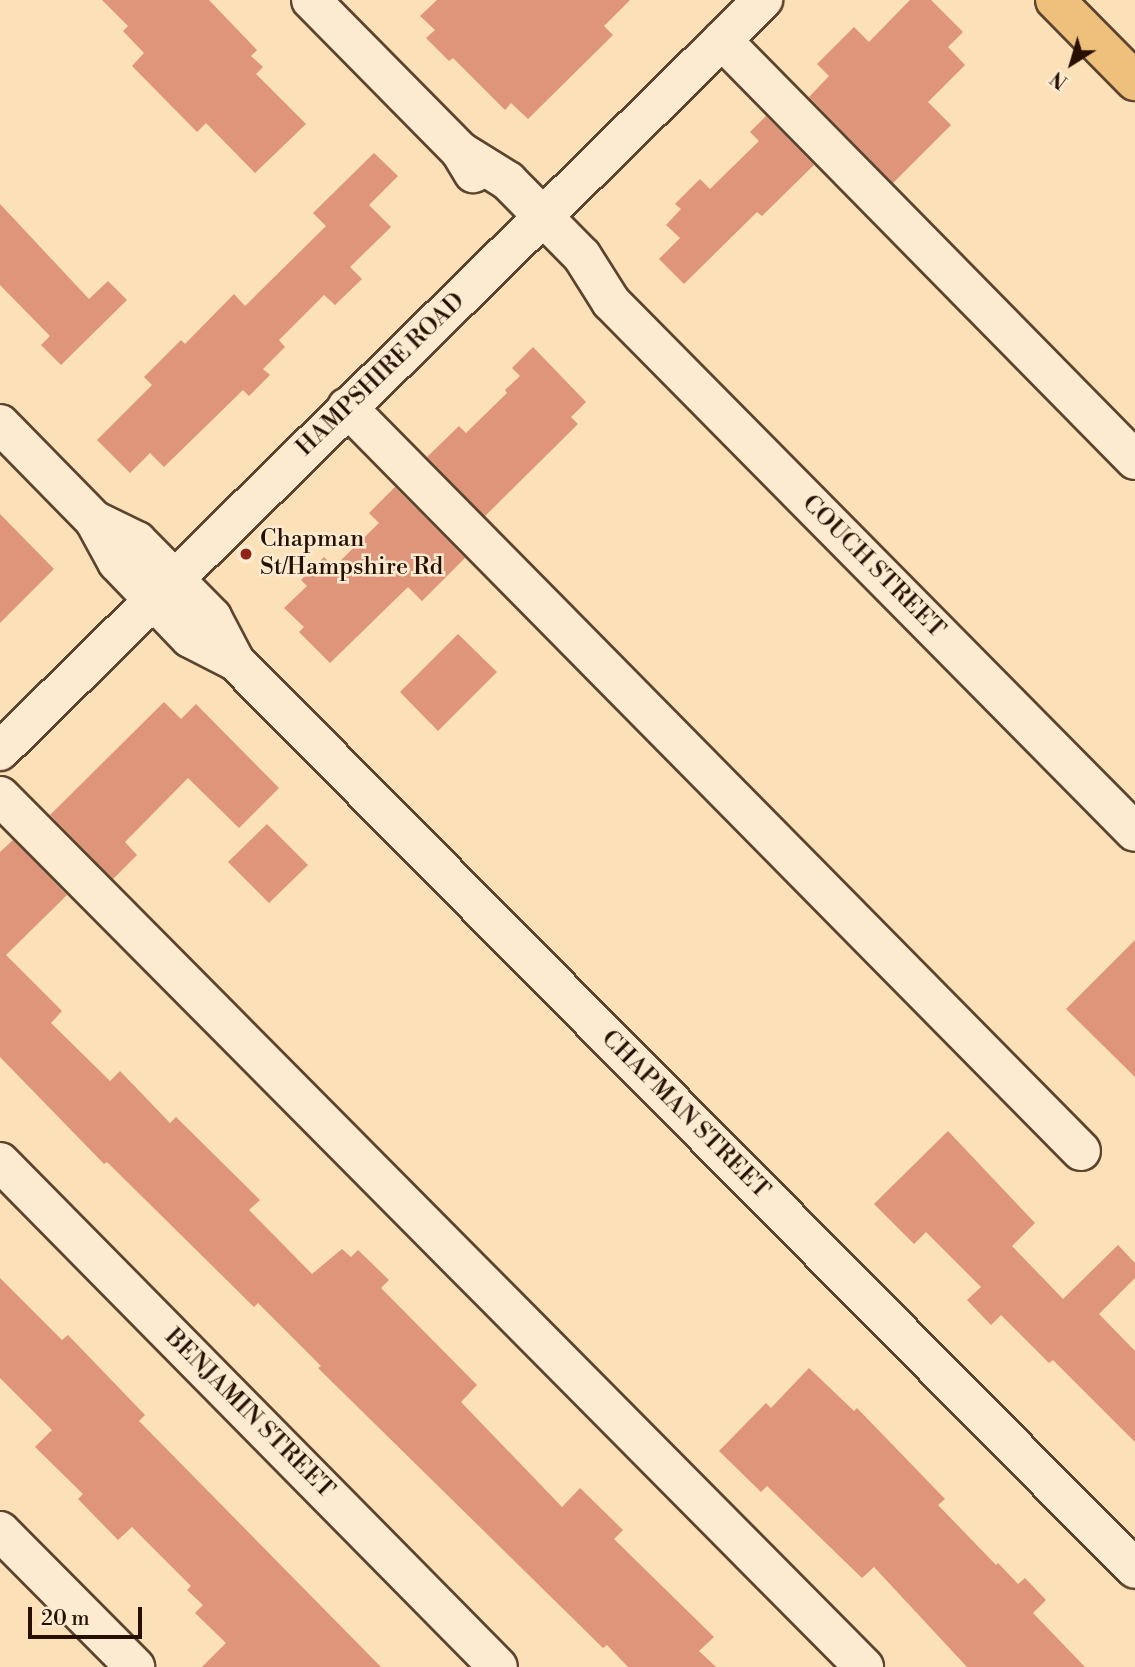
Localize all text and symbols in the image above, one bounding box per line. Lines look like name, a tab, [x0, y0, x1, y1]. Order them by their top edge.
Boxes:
north arrow	[1037, 28, 1107, 98]
text: N	[1046, 66, 1073, 94]
street label: HAMPSHIRE ROAD	[291, 287, 471, 463]
street label: COUCH STREET	[796, 490, 950, 644]
place label: Chapman St/Hampshire Rd	[260, 526, 443, 582]
marker: Chapman St/Hampshire Rd	[238, 546, 254, 562]
street label: CHAPMAN STREET	[595, 1025, 775, 1205]
street label: BENJAMIN STREET	[158, 1323, 340, 1505]
scale bar	[32, 1594, 145, 1638]
text: 20 m	[41, 1606, 90, 1632]

